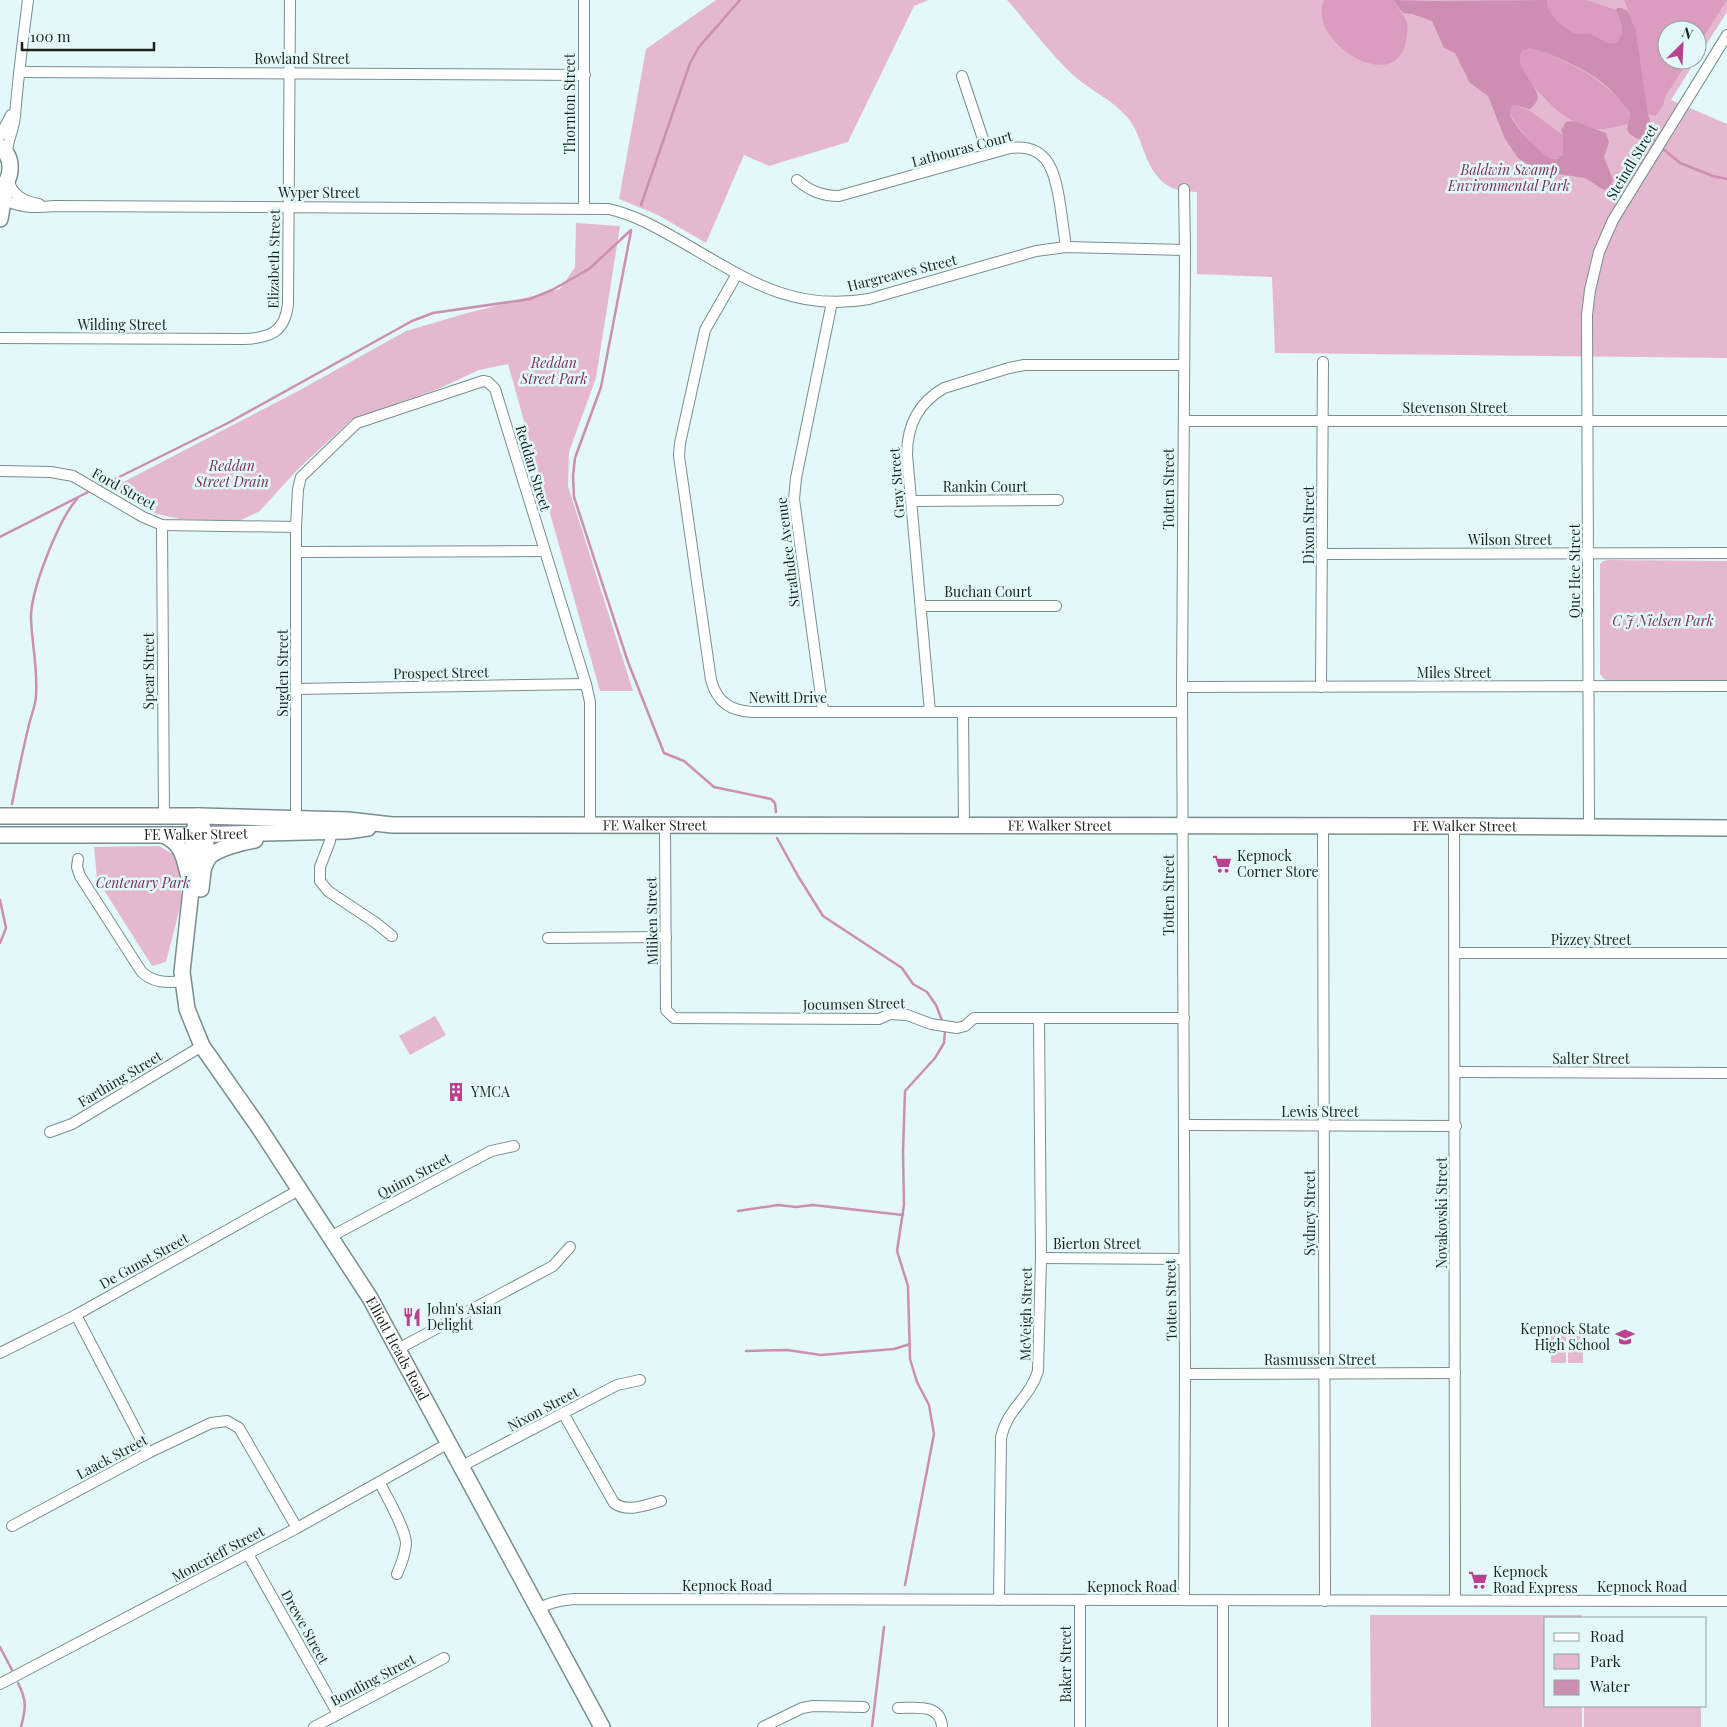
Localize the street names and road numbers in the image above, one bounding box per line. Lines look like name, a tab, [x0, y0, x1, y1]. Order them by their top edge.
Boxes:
street label: Rowland Street	[254, 49, 351, 68]
street label: Thornton Street	[560, 52, 579, 155]
street label: Steindl Street	[1601, 119, 1662, 203]
street label: Lathouras Court	[909, 126, 1015, 171]
street label: Wyper Street	[277, 183, 361, 202]
street label: Elizabeth Street	[263, 208, 284, 309]
street label: Hargreaves Street	[845, 249, 960, 295]
street label: Wilding Street	[76, 315, 168, 334]
street label: Stevenson Street	[1402, 398, 1509, 417]
street label: Reddan Street	[511, 423, 556, 514]
street label: Gray Street	[884, 446, 908, 519]
street label: Totten Street	[1159, 447, 1178, 530]
street label: Ford Street	[89, 463, 161, 514]
street label: Rankin Court	[943, 477, 1028, 496]
street label: Dixon Street	[1299, 485, 1318, 564]
street label: Strathdee Avenue	[771, 496, 804, 608]
street label: Que Hee Street	[1565, 523, 1584, 618]
street label: Wilson Street	[1467, 530, 1553, 549]
street label: Buchan Court	[944, 582, 1033, 601]
street label: Sugden Street	[273, 628, 292, 717]
street label: Spear Street	[139, 632, 158, 709]
street label: Prospect Street	[393, 662, 490, 683]
street label: Miles Street	[1417, 663, 1492, 682]
street label: Newitt Drive	[749, 688, 827, 707]
street label: FE Walker Street	[603, 815, 708, 834]
street label: FE Walker Street	[1008, 816, 1113, 835]
street label: FE Walker Street	[1413, 816, 1518, 835]
street label: FE Walker Street	[144, 823, 249, 844]
street label: Totten Street	[1159, 853, 1178, 936]
street label: Miliken Street	[641, 876, 662, 965]
street label: Pizzey Street	[1551, 930, 1632, 949]
street label: Jocumsen Street	[802, 993, 906, 1014]
street label: Farthing Street	[74, 1045, 166, 1111]
street label: Salter Street	[1552, 1049, 1631, 1068]
street label: Lewis Street	[1281, 1102, 1360, 1121]
street label: Quinn Street	[374, 1148, 455, 1203]
street label: Novakovski Street	[1432, 1156, 1451, 1269]
street label: Sydney Street	[1300, 1169, 1319, 1256]
street label: De Gunst Street	[96, 1228, 193, 1293]
street label: Bierton Street	[1053, 1234, 1142, 1253]
street label: Totten Street	[1160, 1258, 1181, 1341]
street label: McVeigh Street	[1015, 1266, 1036, 1361]
street label: Elliott Heads Road	[362, 1293, 434, 1404]
street label: Rasmussen Street	[1264, 1350, 1377, 1369]
street label: Nixon Street	[504, 1381, 583, 1435]
street label: Laack Street	[73, 1429, 151, 1483]
street label: Moncrieff Street	[168, 1521, 268, 1586]
street label: Kepnock Road	[682, 1576, 772, 1595]
street label: Kepnock Road	[1087, 1577, 1177, 1596]
street label: Kepnock Road	[1597, 1577, 1687, 1596]
street label: Drewe Street	[277, 1586, 334, 1668]
street label: Baker Street	[1056, 1624, 1075, 1703]
street label: Bonding Street	[327, 1649, 419, 1710]

